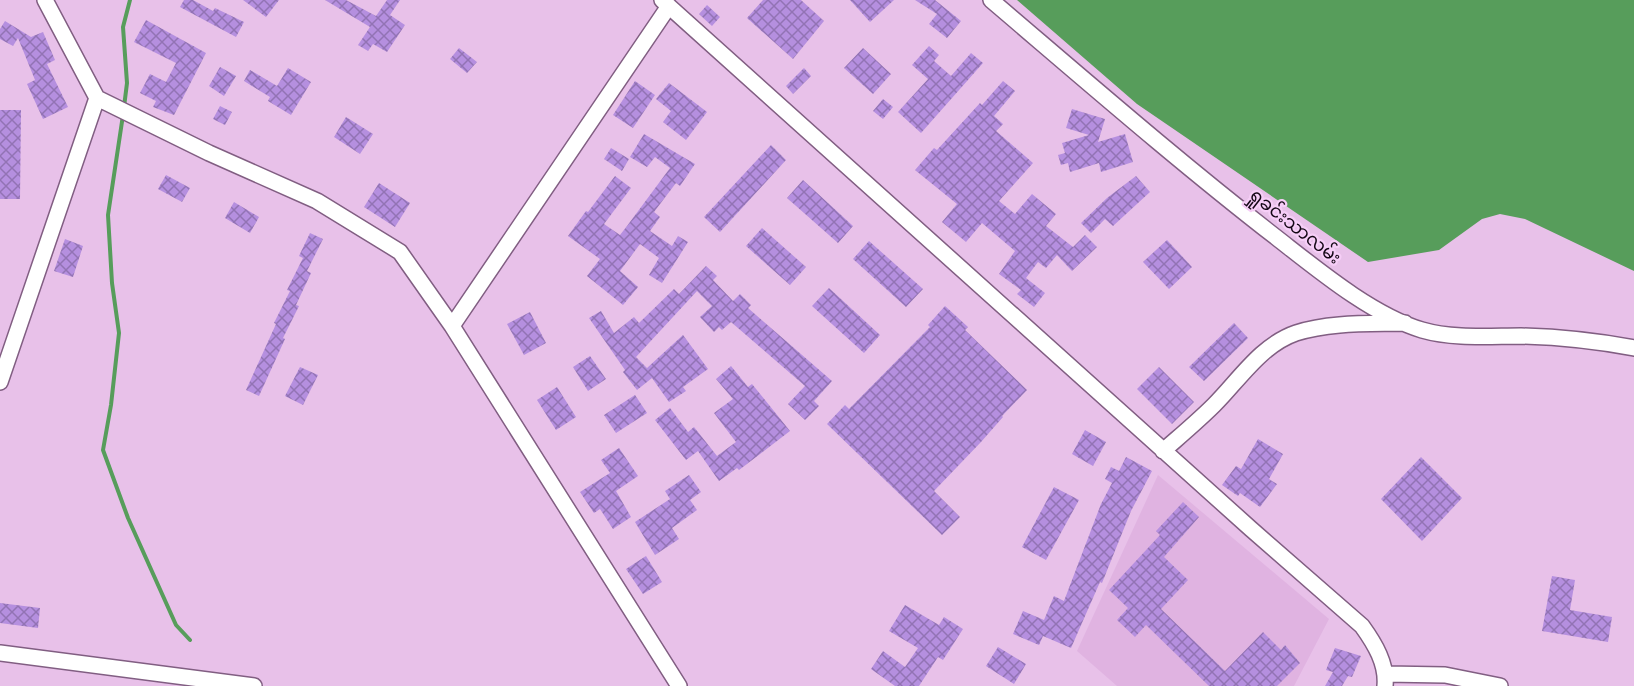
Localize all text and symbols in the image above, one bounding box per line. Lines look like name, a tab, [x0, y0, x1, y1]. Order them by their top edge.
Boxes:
street label: ရှုခင်းသာလမ်း	[1242, 182, 1347, 272]

